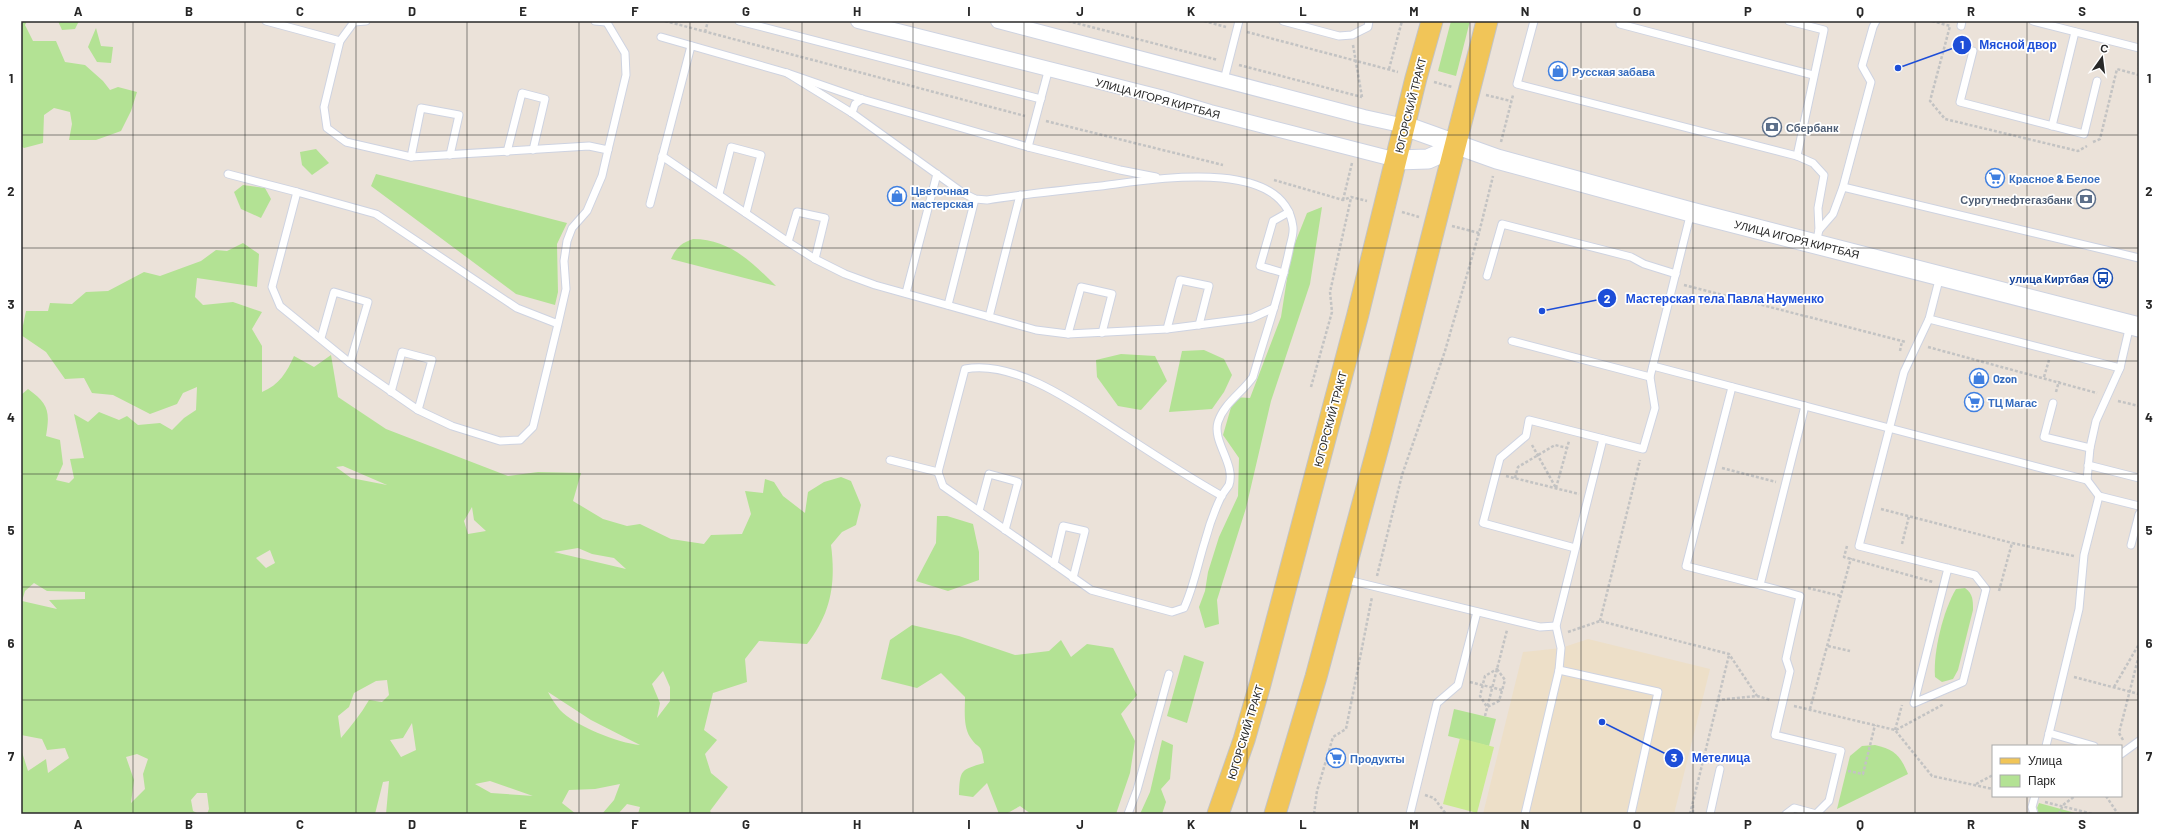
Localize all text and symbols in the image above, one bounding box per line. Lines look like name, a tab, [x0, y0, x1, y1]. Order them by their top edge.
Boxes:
text: A	[74, 3, 83, 19]
text: B	[185, 3, 193, 19]
text: C	[296, 3, 304, 19]
text: D	[408, 3, 416, 19]
text: E	[519, 3, 527, 19]
text: F	[631, 3, 639, 19]
text: G	[742, 3, 750, 19]
text: H	[853, 3, 861, 19]
text: I	[967, 3, 971, 19]
text: J	[1076, 3, 1084, 19]
text: K	[1187, 3, 1195, 19]
text: L	[1299, 3, 1307, 19]
text: M	[1409, 3, 1419, 19]
text: N	[1521, 3, 1529, 19]
text: O	[1633, 3, 1641, 19]
text: P	[1744, 3, 1752, 19]
text: Q	[1856, 3, 1864, 19]
text: R	[1967, 3, 1975, 19]
text: S	[2078, 3, 2086, 19]
callout: Мясной двор	[1952, 33, 2065, 57]
text: 1	[1960, 37, 1964, 51]
text: Мясной двор	[1979, 37, 2057, 52]
north arrow	[2082, 38, 2122, 78]
text: С	[2099, 41, 2110, 55]
street label: ЮГОРСКИЙ ТРАКТ	[1392, 55, 1428, 154]
shop icon: Русская забава	[1547, 60, 1569, 82]
place label: Русская забава	[1572, 65, 1656, 78]
text: 1	[9, 70, 13, 86]
text: 1	[2147, 70, 2151, 86]
street label: УЛИЦА ИГОРЯ КИРТБАЯ	[1094, 75, 1222, 121]
bank icon: Сбербанк	[1761, 116, 1783, 138]
place label: Сбербанк	[1786, 121, 1839, 134]
supermarket icon: Красное & Белое	[1984, 167, 2006, 189]
place label: Красное & Белое	[2009, 172, 2100, 185]
text: 2	[7, 183, 15, 199]
text: 2	[2145, 183, 2153, 199]
place label: Цветочная мастерская	[911, 184, 974, 210]
shop icon: Цветочная мастерская	[886, 185, 908, 207]
bank icon: Сургутнефтегазбанк	[2075, 188, 2097, 210]
place label: Сургутнефтегазбанк	[1960, 193, 2072, 206]
street label: УЛИЦА ИГОРЯ КИРТБАЯ	[1733, 217, 1861, 261]
bus stop icon: улица Киртбая	[2092, 267, 2114, 289]
place label: улица Киртбая	[2009, 272, 2089, 285]
callout: Мастерская тела Павла Науменко	[1597, 286, 1832, 310]
text: 2	[1604, 291, 1611, 305]
text: Мастерская тела Павла Науменко	[1626, 291, 1824, 306]
text: 3	[7, 296, 15, 312]
text: 3	[2145, 296, 2153, 312]
shop icon: Ozon	[1968, 367, 1990, 389]
street label: ЮГОРСКИЙ ТРАКТ	[1311, 370, 1349, 468]
place label: Ozon	[1993, 372, 2017, 385]
supermarket icon: ТЦ Магас	[1963, 391, 1985, 413]
place label: ТЦ Магас	[1988, 396, 2037, 409]
text: 4	[7, 409, 15, 425]
text: 4	[2145, 409, 2153, 425]
text: 5	[7, 522, 15, 538]
text: 5	[2145, 522, 2153, 538]
text: 6	[8, 635, 15, 651]
text: 6	[2146, 635, 2153, 651]
street label: ЮГОРСКИЙ ТРАКТ	[1224, 683, 1266, 781]
legend	[1992, 745, 2122, 797]
callout: Метелица	[1664, 746, 1758, 770]
supermarket icon: Продукты	[1325, 747, 1347, 769]
text: 7	[8, 748, 15, 764]
text: 7	[2146, 748, 2153, 764]
text: 3	[1671, 750, 1677, 764]
text: Метелица	[1692, 750, 1750, 765]
place label: Продукты	[1350, 752, 1405, 765]
text: Улица	[2028, 753, 2062, 768]
text: Парк	[2028, 773, 2056, 788]
text: A	[74, 816, 83, 832]
text: B	[185, 816, 193, 832]
text: C	[296, 816, 304, 832]
text: D	[408, 816, 416, 832]
text: E	[519, 816, 527, 832]
text: F	[631, 816, 639, 832]
text: G	[742, 816, 750, 832]
text: H	[853, 816, 861, 832]
text: I	[967, 816, 971, 832]
text: J	[1076, 816, 1084, 832]
text: K	[1187, 816, 1195, 832]
text: L	[1299, 816, 1307, 832]
text: M	[1409, 816, 1419, 832]
text: N	[1521, 816, 1529, 832]
text: O	[1633, 816, 1641, 832]
text: P	[1744, 816, 1752, 832]
text: Q	[1856, 816, 1864, 832]
text: R	[1967, 816, 1975, 832]
text: S	[2078, 816, 2086, 832]

